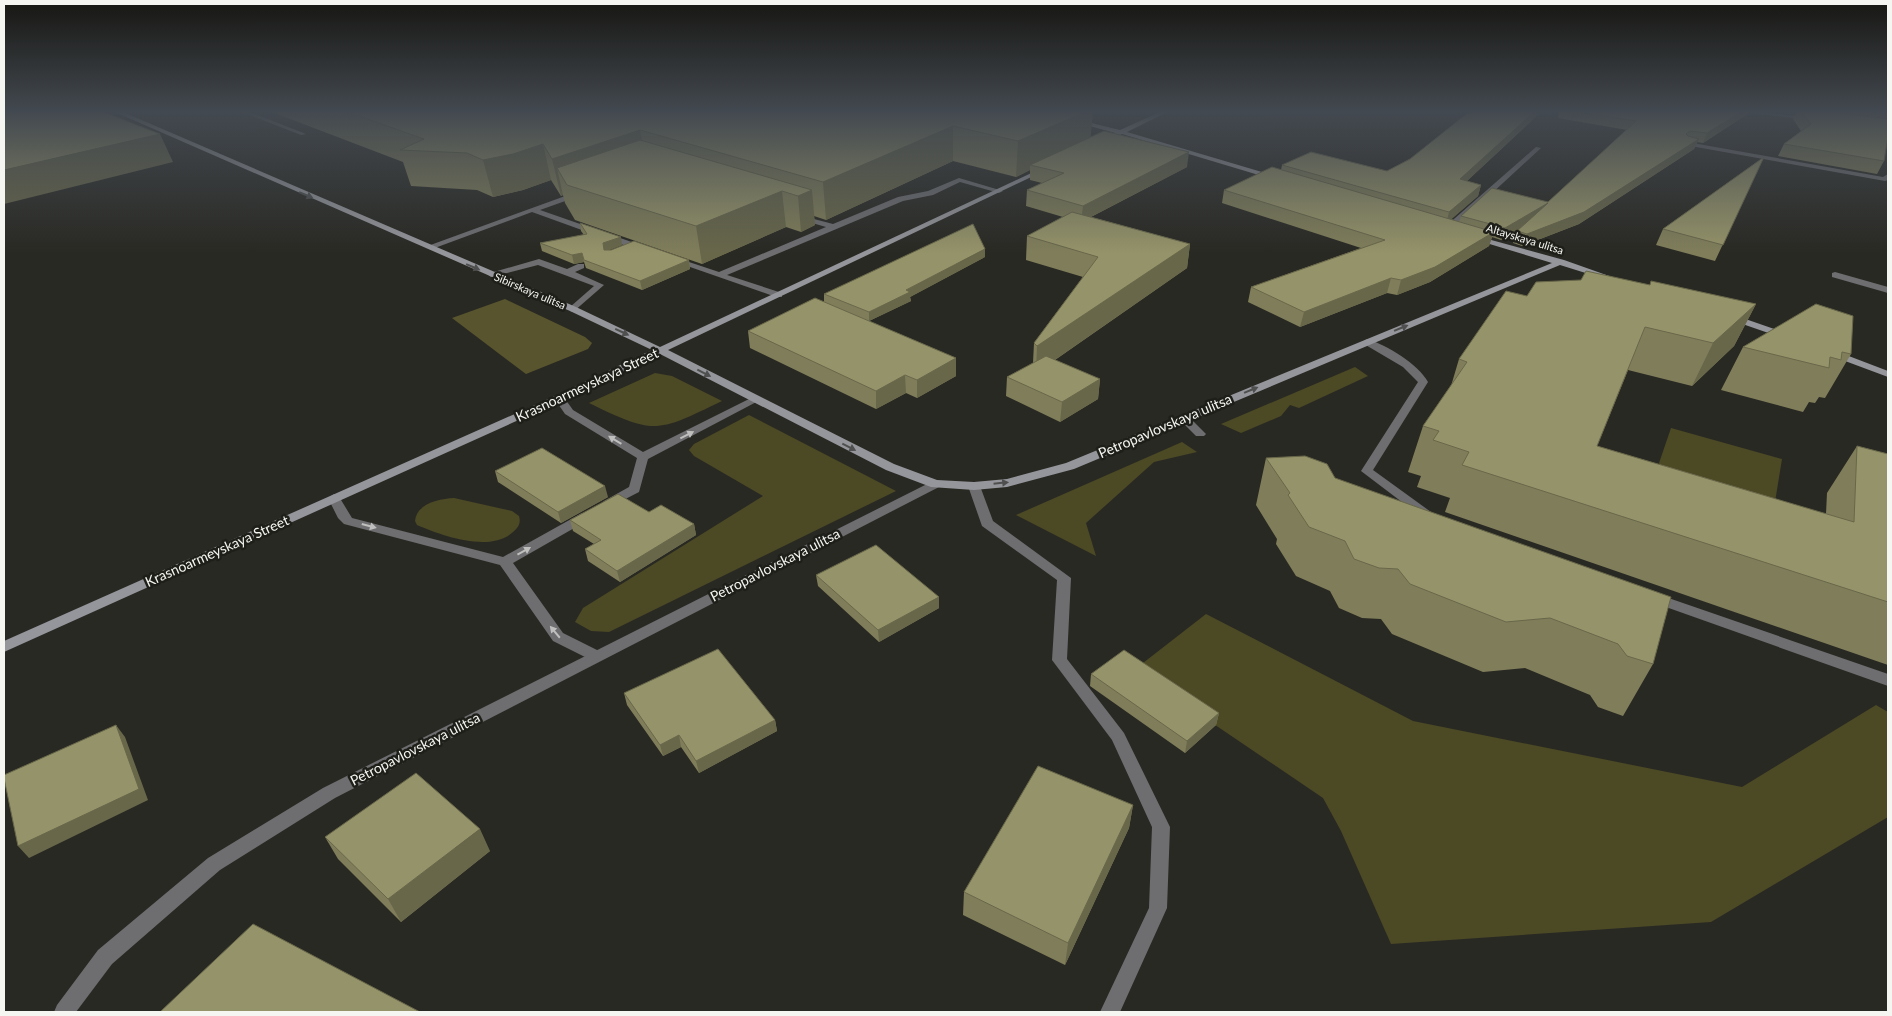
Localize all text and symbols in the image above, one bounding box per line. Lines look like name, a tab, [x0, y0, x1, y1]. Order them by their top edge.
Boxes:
one-way arrow	[299, 191, 314, 199]
street label: Altayskaya ulitsa	[1485, 221, 1565, 256]
one-way arrow	[466, 263, 480, 271]
street label: Sibirskaya ulitsa	[492, 270, 568, 311]
one-way arrow	[1394, 324, 1409, 332]
one-way arrow	[615, 329, 629, 337]
street label: Krasnoarmeyskaya Street	[513, 344, 661, 425]
one-way arrow	[697, 369, 712, 377]
one-way arrow	[1244, 386, 1259, 394]
street label: Petropavlovskaya ulitsa	[1096, 390, 1234, 461]
one-way arrow	[680, 431, 694, 439]
one-way arrow	[609, 435, 622, 444]
one-way arrow	[842, 443, 856, 451]
one-way arrow	[993, 479, 1009, 487]
street label: Krasnoarmeyskaya Street	[142, 511, 291, 590]
one-way arrow	[362, 522, 377, 530]
street label: Petropavlovskaya ulitsa	[707, 524, 842, 605]
one-way arrow	[517, 547, 532, 555]
one-way arrow	[549, 625, 560, 638]
street label: Petropavlovskaya ulitsa	[347, 708, 482, 789]

